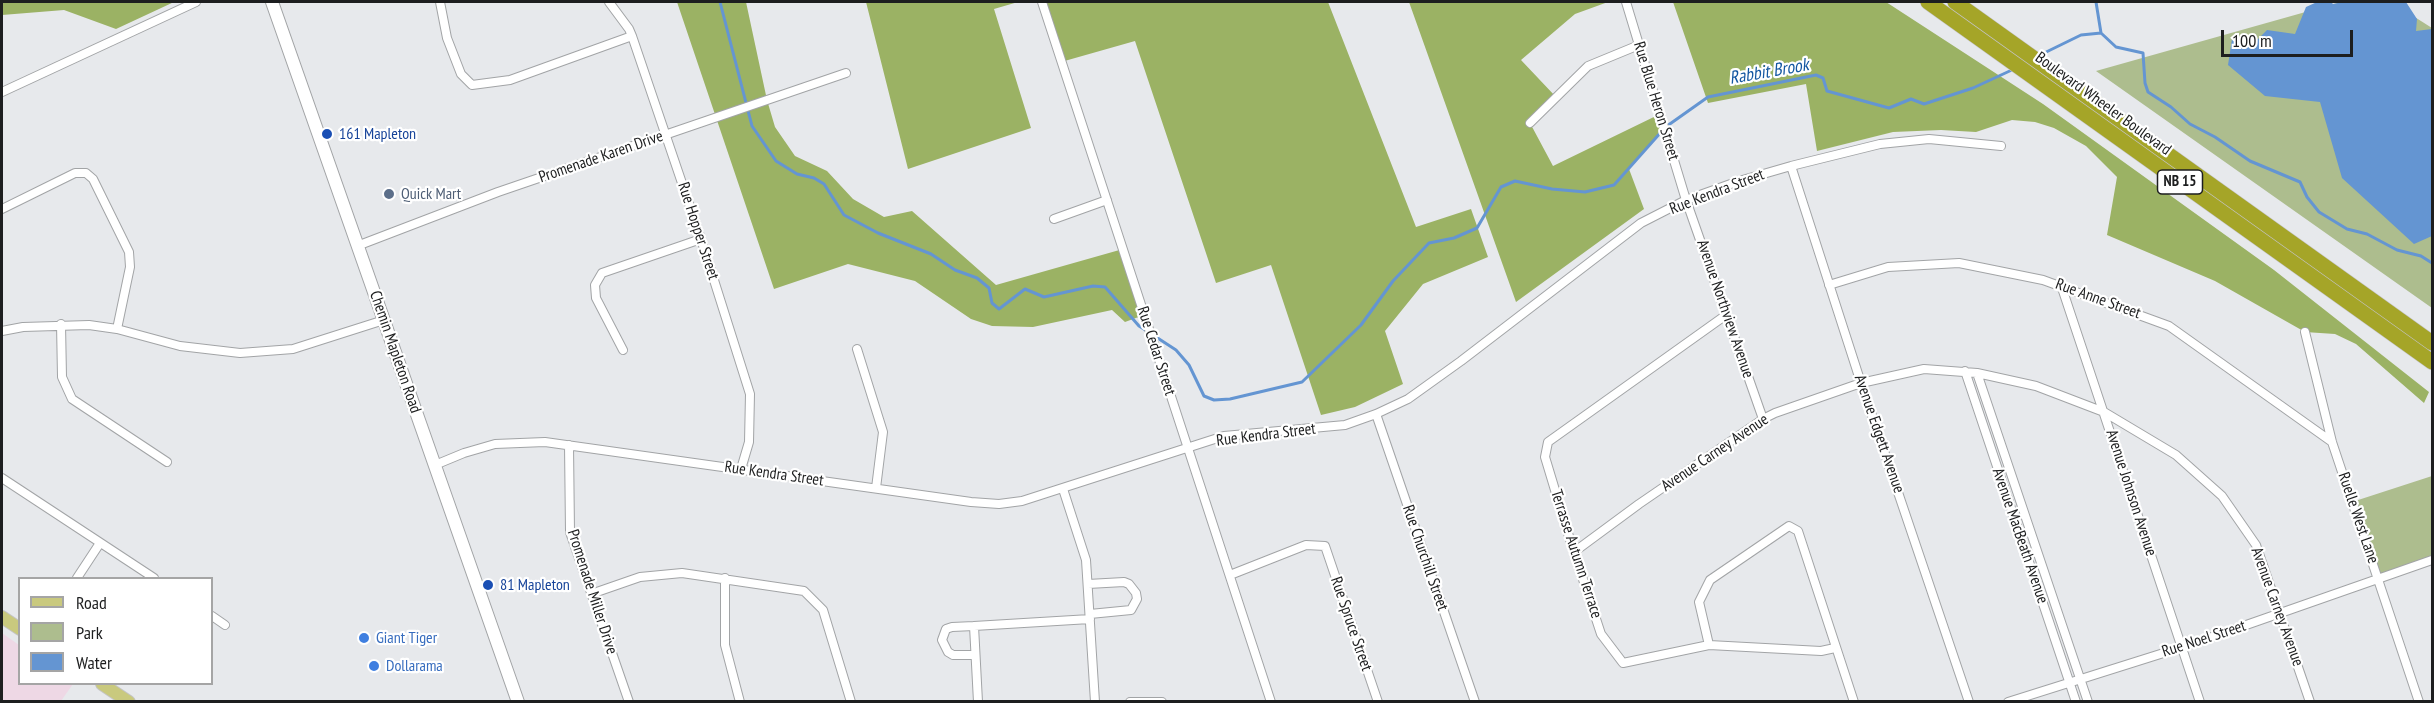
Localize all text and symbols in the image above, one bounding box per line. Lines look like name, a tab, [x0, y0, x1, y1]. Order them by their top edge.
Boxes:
scale bar	[2224, 18, 2356, 56]
text: 100 m	[2232, 29, 2272, 52]
street label: Rue Blue Heron Street	[1629, 39, 1683, 163]
street label: Boulevard Wheeler Boulevard	[2031, 48, 2175, 160]
water label: Rabbit Brook	[1728, 54, 1810, 90]
place label: 161 Mapleton	[339, 124, 416, 144]
marker: 161 Mapleton	[320, 127, 334, 141]
street label: Promenade Karen Drive	[536, 127, 666, 187]
street label: Rue Kendra Street	[1667, 165, 1767, 219]
road number: NB 15	[2158, 170, 2202, 194]
street label: Rue Hopper Street	[673, 180, 723, 282]
place label: Quick Mart	[401, 184, 461, 204]
marker: Quick Mart	[382, 187, 396, 201]
street label: Avenue Northview Avenue	[1692, 237, 1758, 381]
street label: Rue Anne Street	[2053, 275, 2143, 323]
street label: Chemin Mapleton Road	[365, 288, 425, 416]
street label: Rue Cedar Street	[1133, 304, 1179, 398]
street label: Avenue Edgett Avenue	[1850, 372, 1908, 496]
street label: Avenue Carney Avenue	[1658, 410, 1772, 496]
street label: Rue Kendra Street	[1215, 419, 1317, 451]
street label: Avenue Johnson Avenue	[2101, 427, 2161, 559]
street label: Rue Kendra Street	[723, 458, 825, 490]
street label: Avenue MacBeath Avenue	[1988, 466, 2052, 606]
street label: Ruelle West Lane	[2333, 470, 2383, 566]
street label: Terrasse Autumn Terrace	[1546, 487, 1606, 621]
street label: Rue Churchill Street	[1398, 503, 1452, 613]
street label: Promenade Miller Drive	[563, 527, 621, 657]
street label: Avenue Carney Avenue	[2247, 545, 2307, 669]
street label: Rue Spruce Street	[1326, 574, 1376, 674]
place label: 81 Mapleton	[500, 575, 570, 595]
legend	[18, 577, 213, 685]
marker: 81 Mapleton	[481, 578, 495, 592]
text: Road	[76, 591, 107, 614]
street label: Rue Noel Street	[2160, 616, 2248, 662]
text: Park	[76, 621, 103, 644]
place label: Giant Tiger	[376, 628, 437, 648]
marker: Giant Tiger	[357, 631, 371, 645]
text: Water	[76, 651, 112, 674]
place label: Dollarama	[386, 656, 443, 676]
marker: Dollarama	[367, 659, 381, 673]

